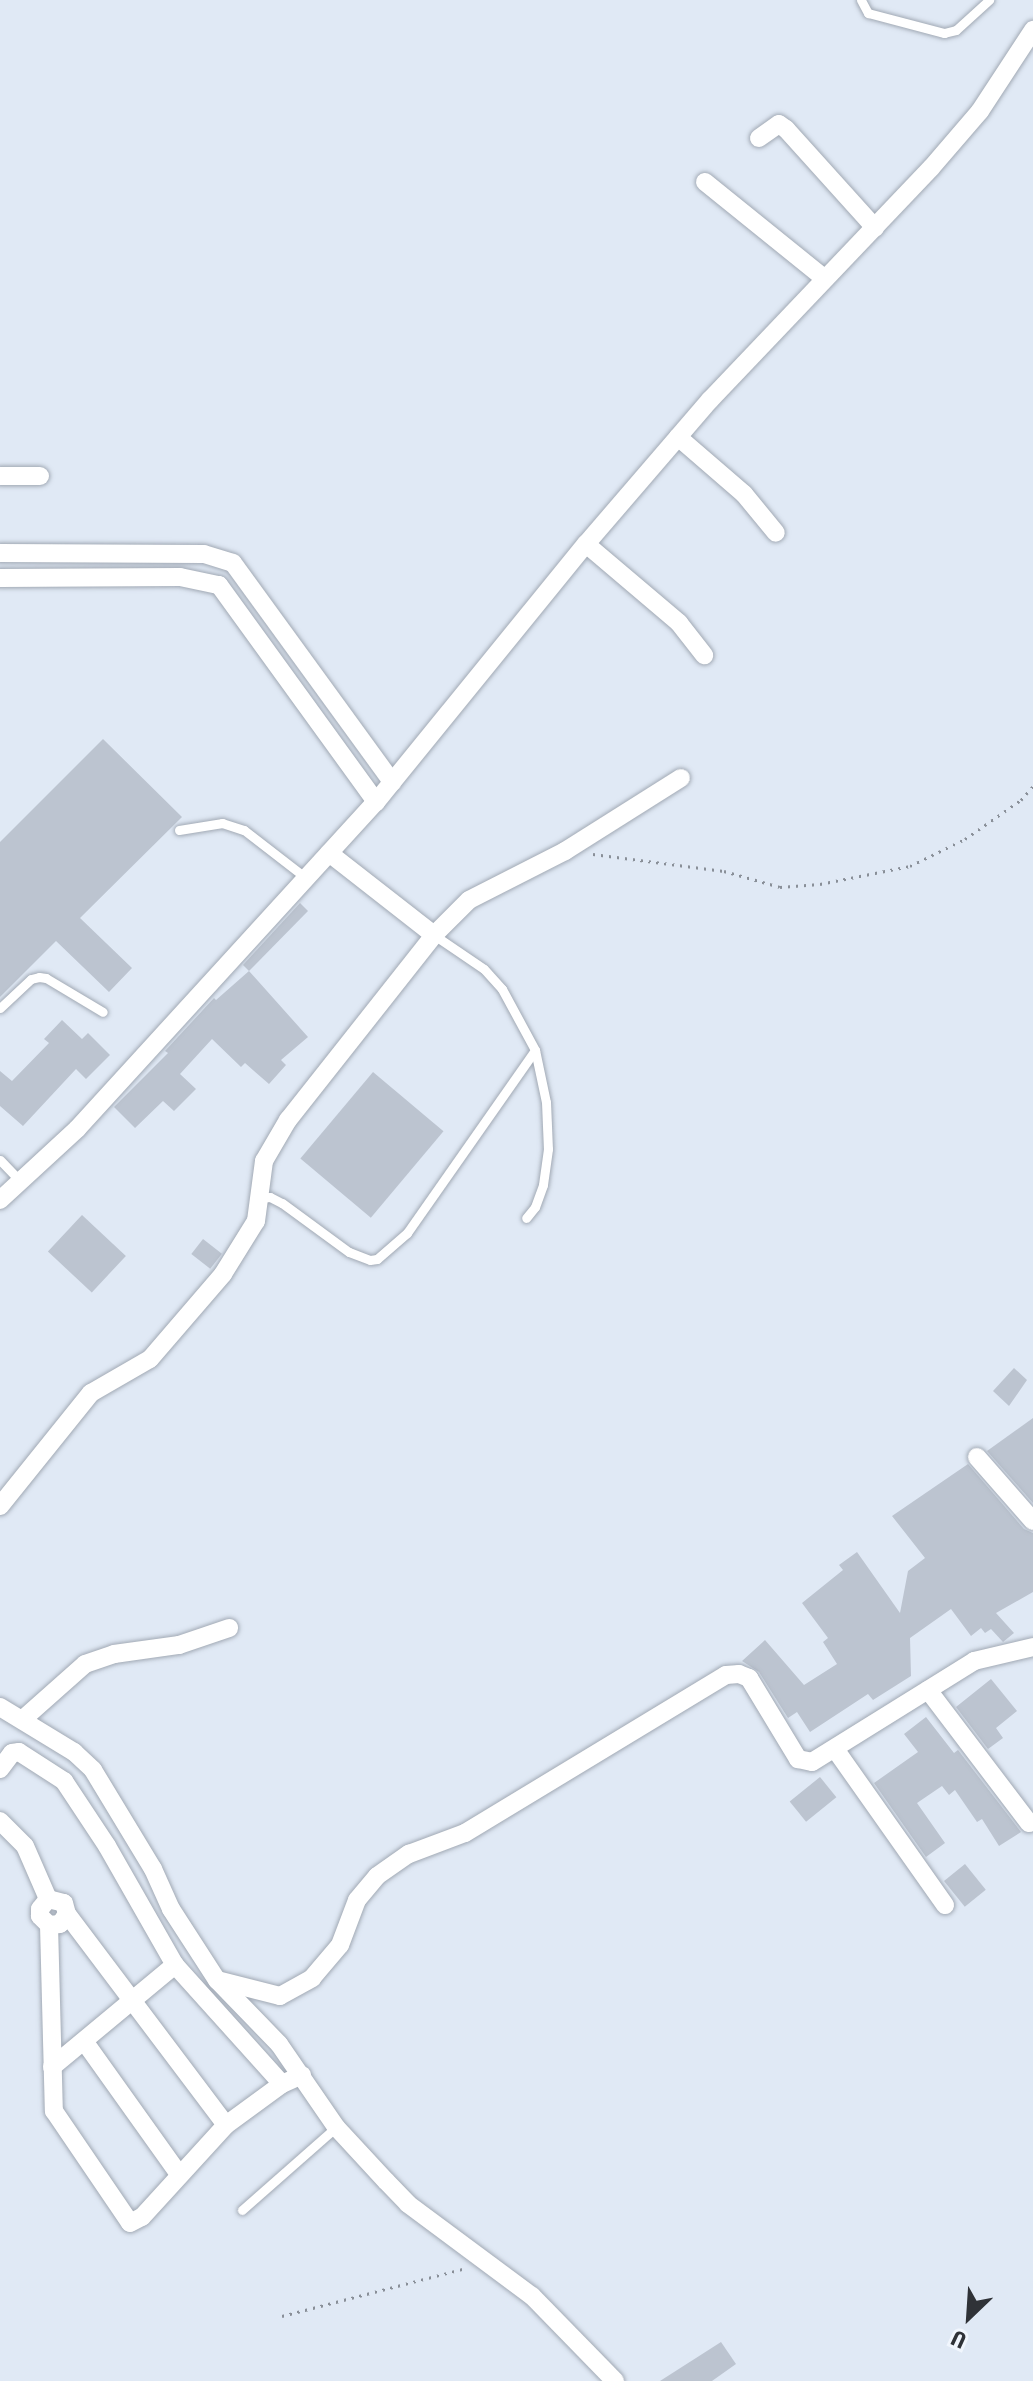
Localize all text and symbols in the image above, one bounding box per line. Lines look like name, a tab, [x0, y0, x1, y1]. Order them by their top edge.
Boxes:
north arrow	[929, 2277, 1009, 2357]
text: U	[947, 2324, 970, 2354]

